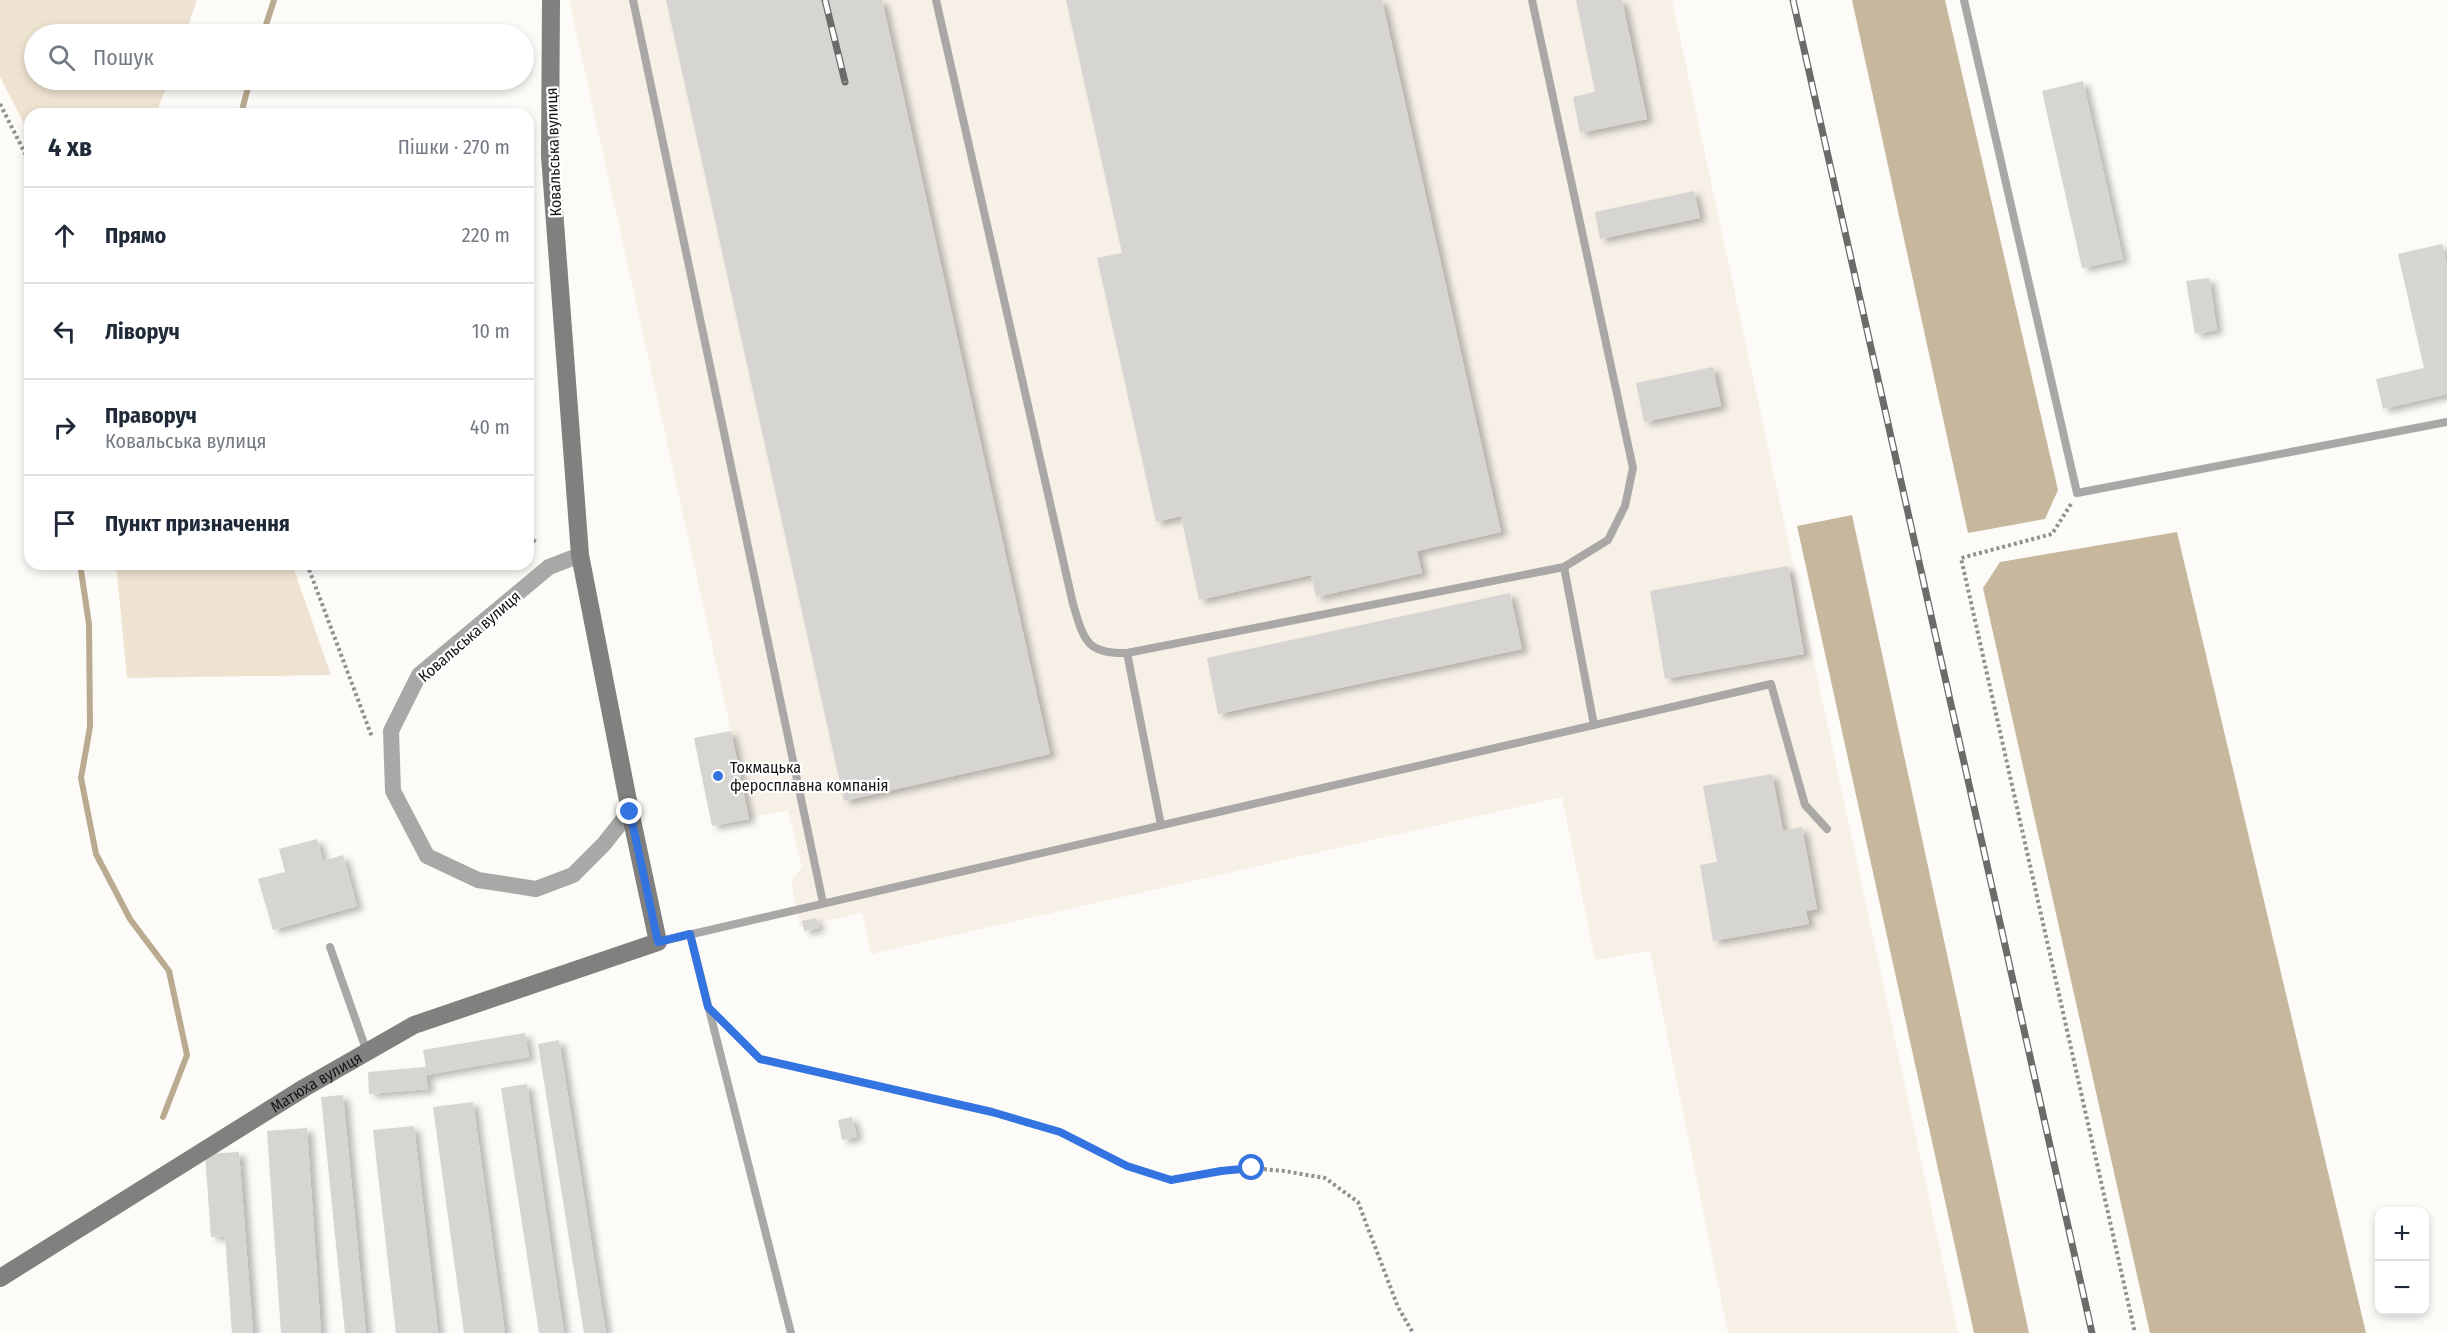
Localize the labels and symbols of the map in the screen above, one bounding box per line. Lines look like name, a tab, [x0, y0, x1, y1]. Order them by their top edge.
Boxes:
street label: Ковальська вулиця	[542, 87, 565, 217]
street label: Ковальська вулиця	[414, 587, 524, 686]
place label: Токмацька феросплавна компанія	[730, 758, 888, 795]
marker: Токмацька феросплавна компанія	[711, 769, 725, 783]
route end	[616, 798, 642, 824]
street label: Матюха вулиця	[267, 1048, 365, 1117]
route start	[1238, 1154, 1264, 1180]

